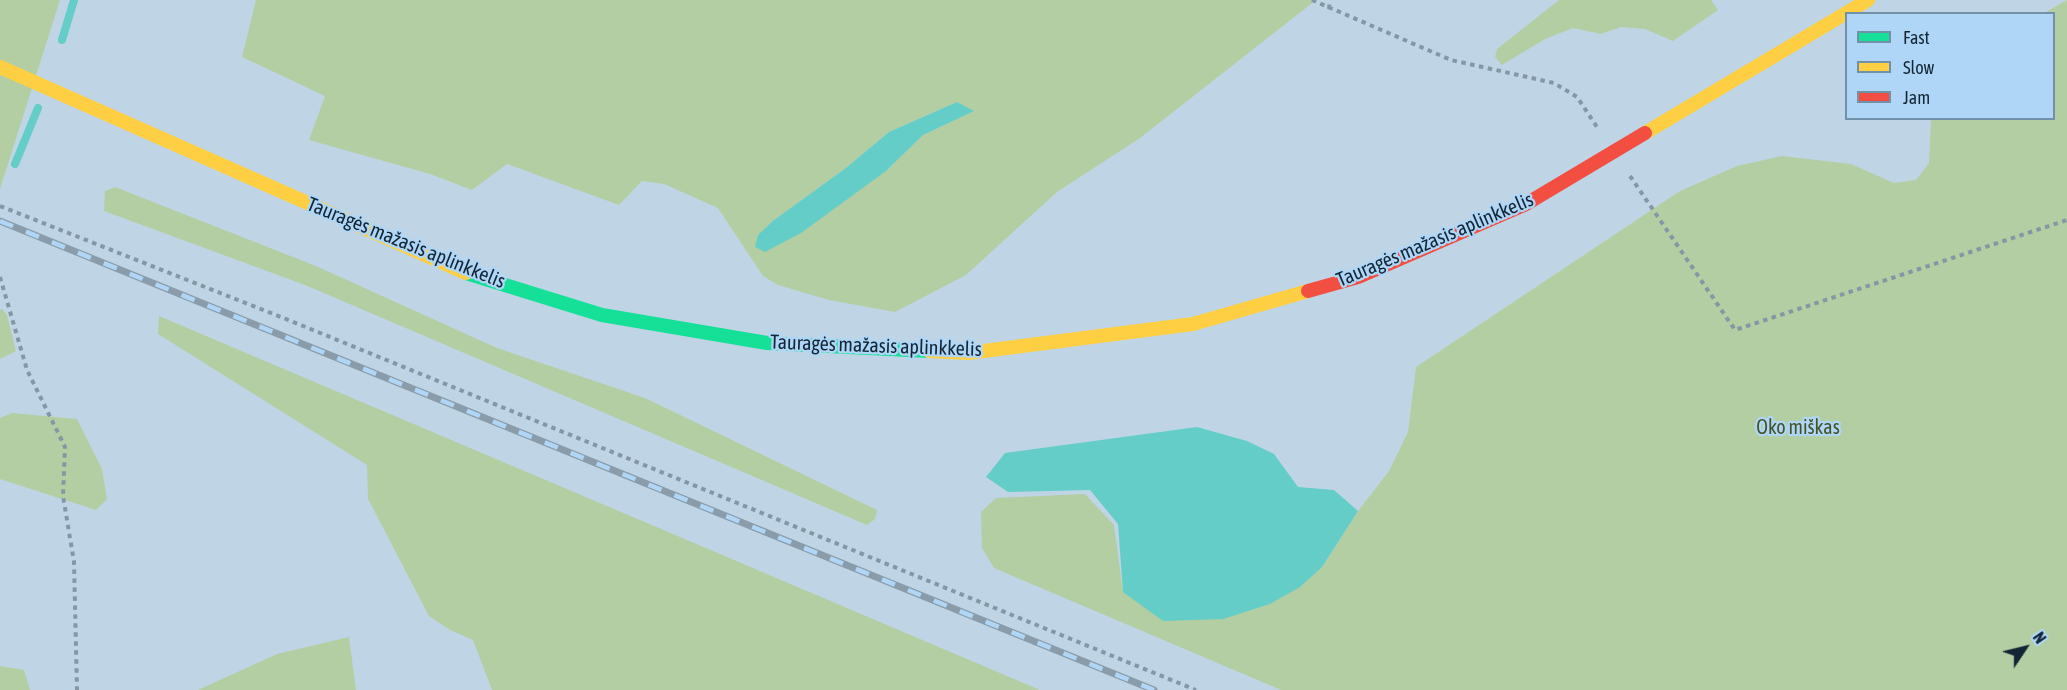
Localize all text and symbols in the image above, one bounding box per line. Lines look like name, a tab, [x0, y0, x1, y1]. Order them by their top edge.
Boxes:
legend	[1845, 12, 2055, 120]
text: Fast	[1903, 27, 1930, 48]
text: Slow	[1903, 57, 1934, 78]
text: Jam	[1903, 87, 1930, 108]
street label: Tauragės mažasis aplinkkelis	[1333, 188, 1537, 292]
street label: Tauragės mažasis aplinkkelis	[303, 192, 509, 294]
street label: Tauragės mažasis aplinkkelis	[770, 330, 982, 362]
park label: Oko miškas	[1756, 416, 1840, 440]
north arrow	[1995, 618, 2055, 678]
text: N	[2030, 629, 2050, 647]

